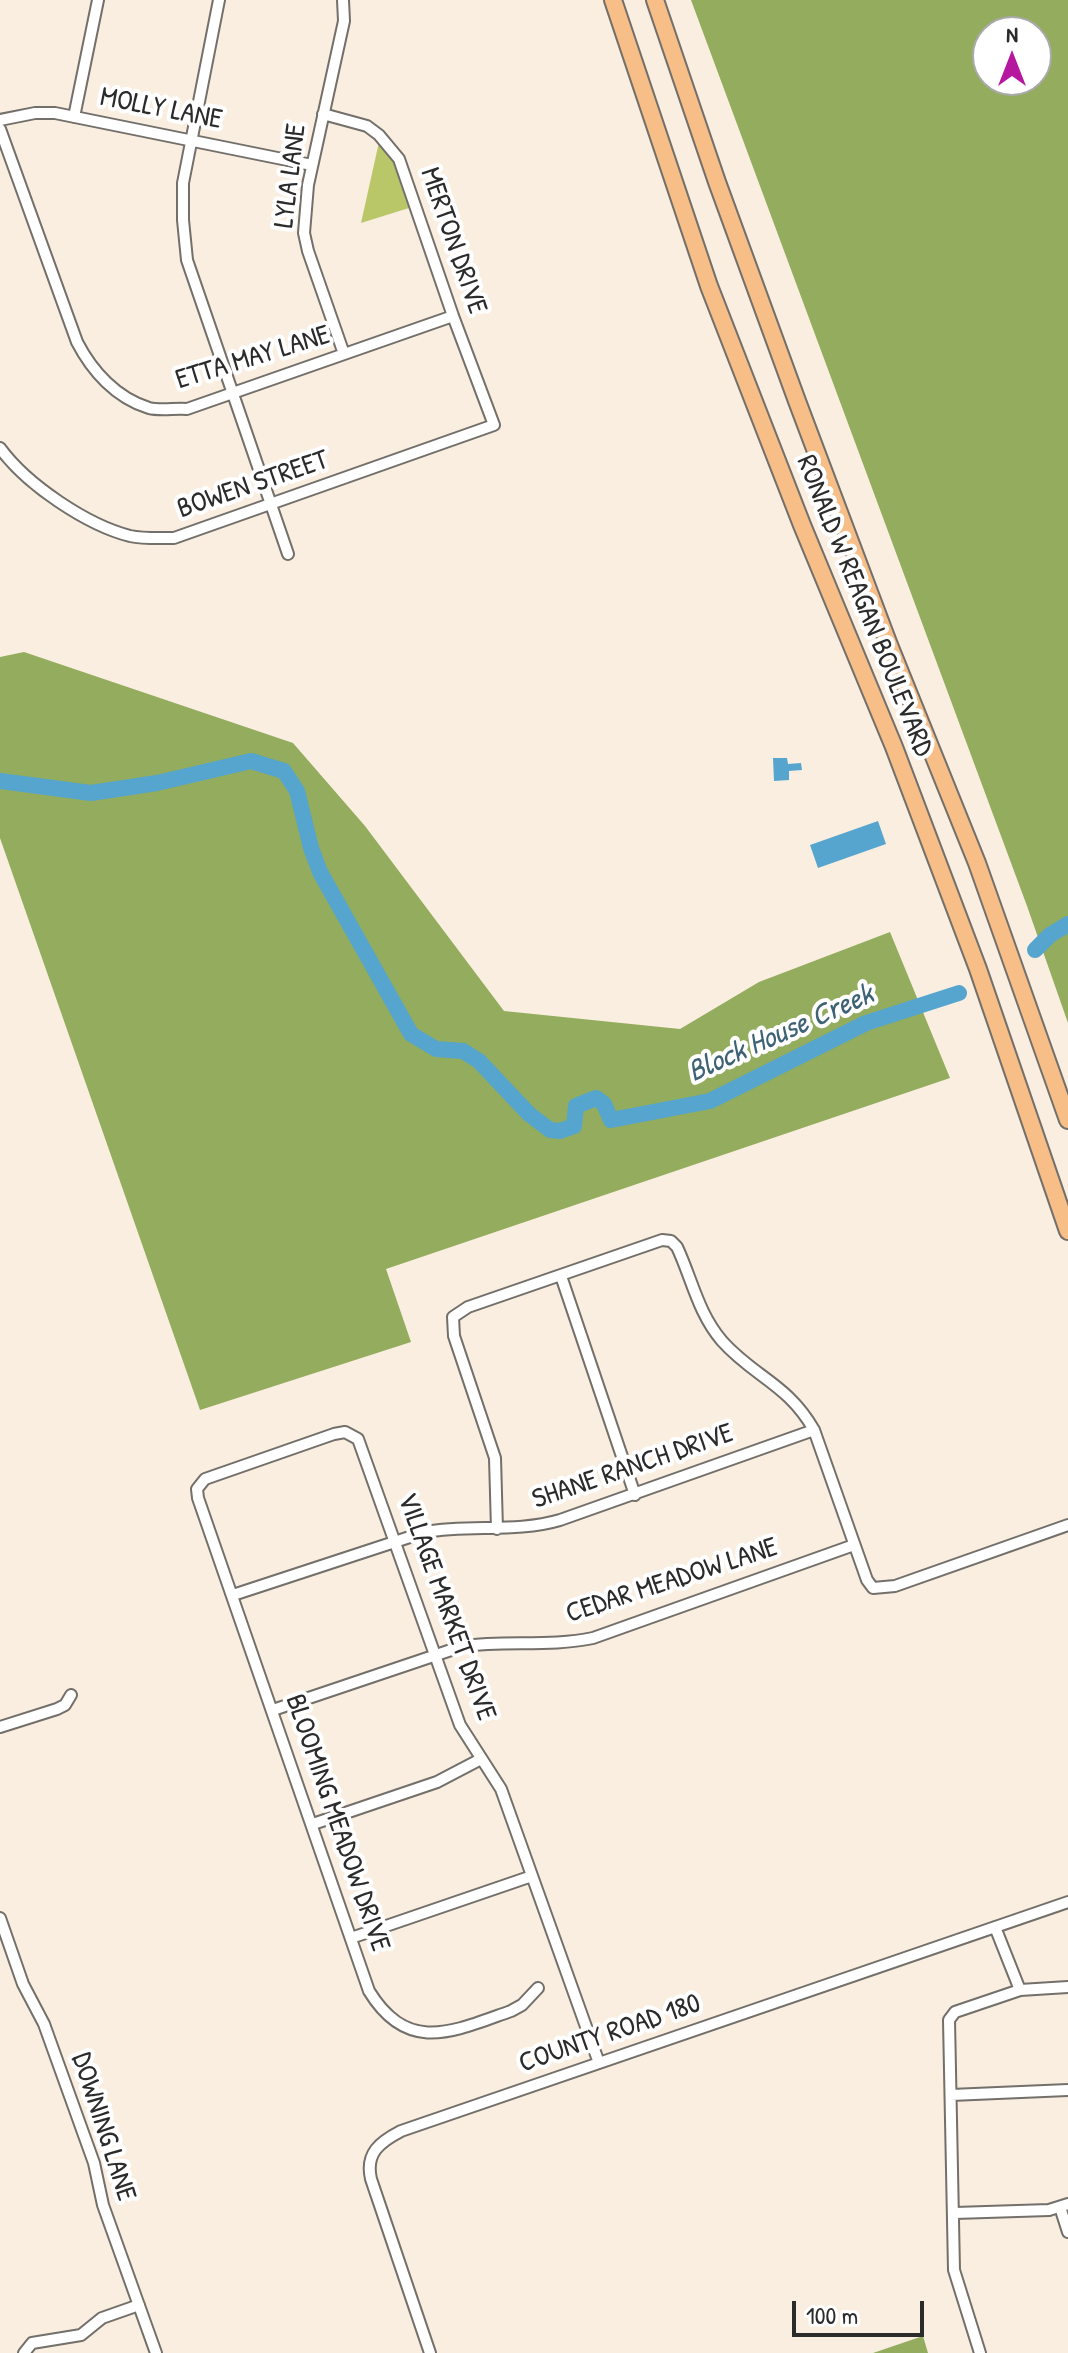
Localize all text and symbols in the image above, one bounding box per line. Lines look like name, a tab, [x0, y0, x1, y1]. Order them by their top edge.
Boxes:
north arrow	[972, 16, 1052, 96]
text: N	[1006, 19, 1018, 49]
street label: MOLLY LANE	[97, 81, 225, 137]
street label: LYLA LANE	[268, 122, 314, 230]
street label: MERTON DRIVE	[412, 163, 494, 319]
street label: ETTA MAY LANE	[172, 319, 334, 397]
street label: BOWEN STREET	[173, 444, 333, 526]
street label: RONALD W REAGAN BOULEVARD	[788, 451, 940, 761]
water label: Block House Creek	[683, 977, 879, 1091]
street label: SHANE RANCH DRIVE	[528, 1417, 738, 1517]
street label: VILLAGE MARKET DRIVE	[389, 1489, 503, 1725]
street label: CEDAR MEADOW LANE	[562, 1531, 782, 1631]
street label: BLOOMING MEADOW DRIVE	[277, 1690, 397, 1956]
street label: COUNTY ROAD 180	[515, 1987, 705, 2081]
street label: DOWNING LANE	[63, 2049, 143, 2205]
scale bar	[796, 2285, 928, 2335]
text: 100 m	[806, 2299, 858, 2331]

